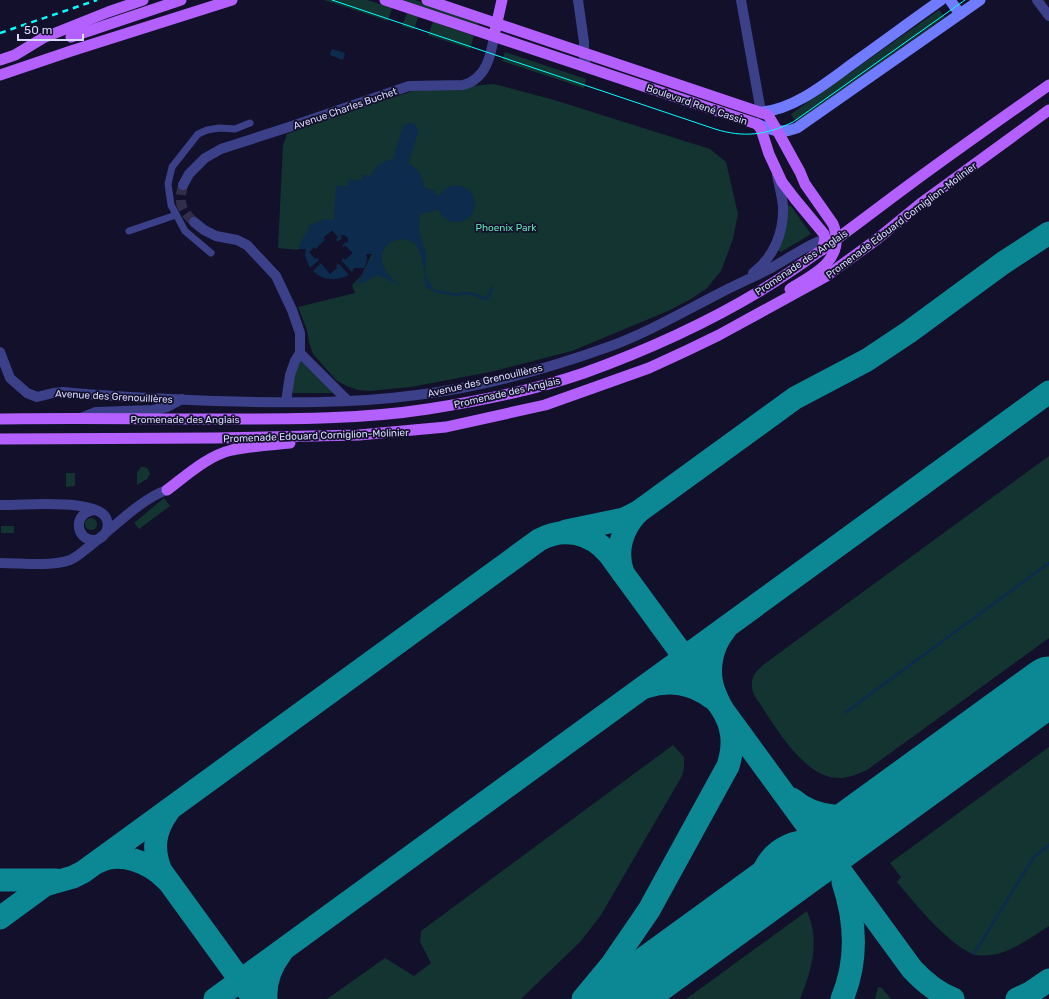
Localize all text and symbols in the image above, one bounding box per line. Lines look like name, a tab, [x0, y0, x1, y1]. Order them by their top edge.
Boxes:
scale bar	[18, 16, 83, 42]
text: 50 m	[24, 23, 52, 37]
street label: Boulevard René Cassin	[644, 82, 749, 128]
street label: Avenue Charles Buchet	[292, 86, 399, 132]
street label: Promenade Edouard Corniglion-Molinier	[824, 160, 980, 281]
park label: Phoenix Park	[476, 222, 537, 234]
street label: Promenade des Anglais	[753, 227, 850, 298]
street label: Avenue des Grenouillères	[426, 362, 544, 400]
street label: Promenade des Anglais	[453, 375, 562, 411]
street label: Avenue des Grenouillères	[55, 388, 173, 406]
street label: Promenade des Anglais	[131, 414, 239, 426]
street label: Promenade Edouard Corniglion-Molinier	[223, 427, 409, 445]

